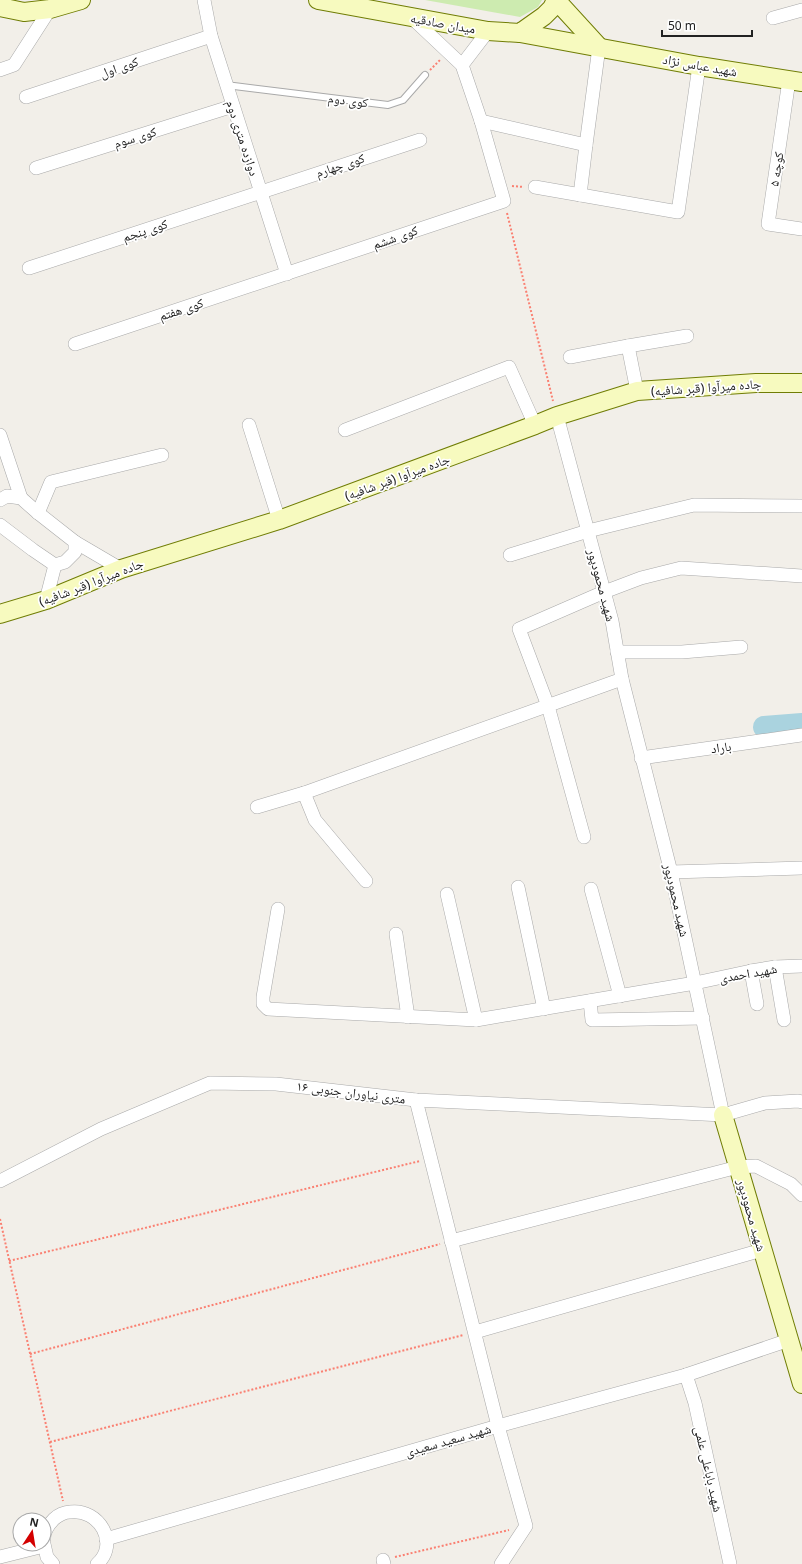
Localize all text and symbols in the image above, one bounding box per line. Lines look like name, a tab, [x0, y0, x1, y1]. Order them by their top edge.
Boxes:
street label: میدان صادقیه	[409, 8, 477, 38]
scale bar	[662, 12, 752, 38]
text: 50 m	[668, 17, 696, 34]
street label: شهید عباس نژاد	[661, 50, 739, 80]
street label: کوی اول	[97, 52, 141, 82]
street label: کوی دوم	[327, 89, 370, 111]
street label: دوازده متری دوم	[222, 98, 264, 178]
street label: کوی سوم	[111, 122, 159, 152]
street label: کوی چهارم	[313, 148, 368, 181]
street label: کوچه ۵	[764, 150, 788, 188]
street label: کوی پنجم	[120, 214, 171, 246]
street label: کوی ششم	[370, 221, 421, 253]
street label: کوی هفتم	[156, 293, 206, 325]
street label: جاده میرآوا (قبر شافیه)	[650, 374, 762, 400]
street label: جاده میرآوا (قبر شافیه)	[342, 450, 452, 504]
street label: شهید محمودپور	[583, 546, 620, 623]
street label: جاده میرآوا (قبر شافیه)	[36, 554, 146, 610]
street label: باراد	[710, 737, 732, 757]
street label: شهید محمودپور	[660, 861, 694, 938]
street label: شهید احمدی	[718, 959, 778, 987]
street label: ۱۶ متری نیاوران جنوبی	[295, 1076, 407, 1108]
street label: شهید محمودپور	[733, 1176, 771, 1253]
street label: شهید سعید سعیدی	[403, 1419, 493, 1461]
street label: شهید باباعلی علمی	[690, 1424, 728, 1514]
north arrow	[12, 1512, 52, 1552]
text: N	[28, 1513, 40, 1530]

